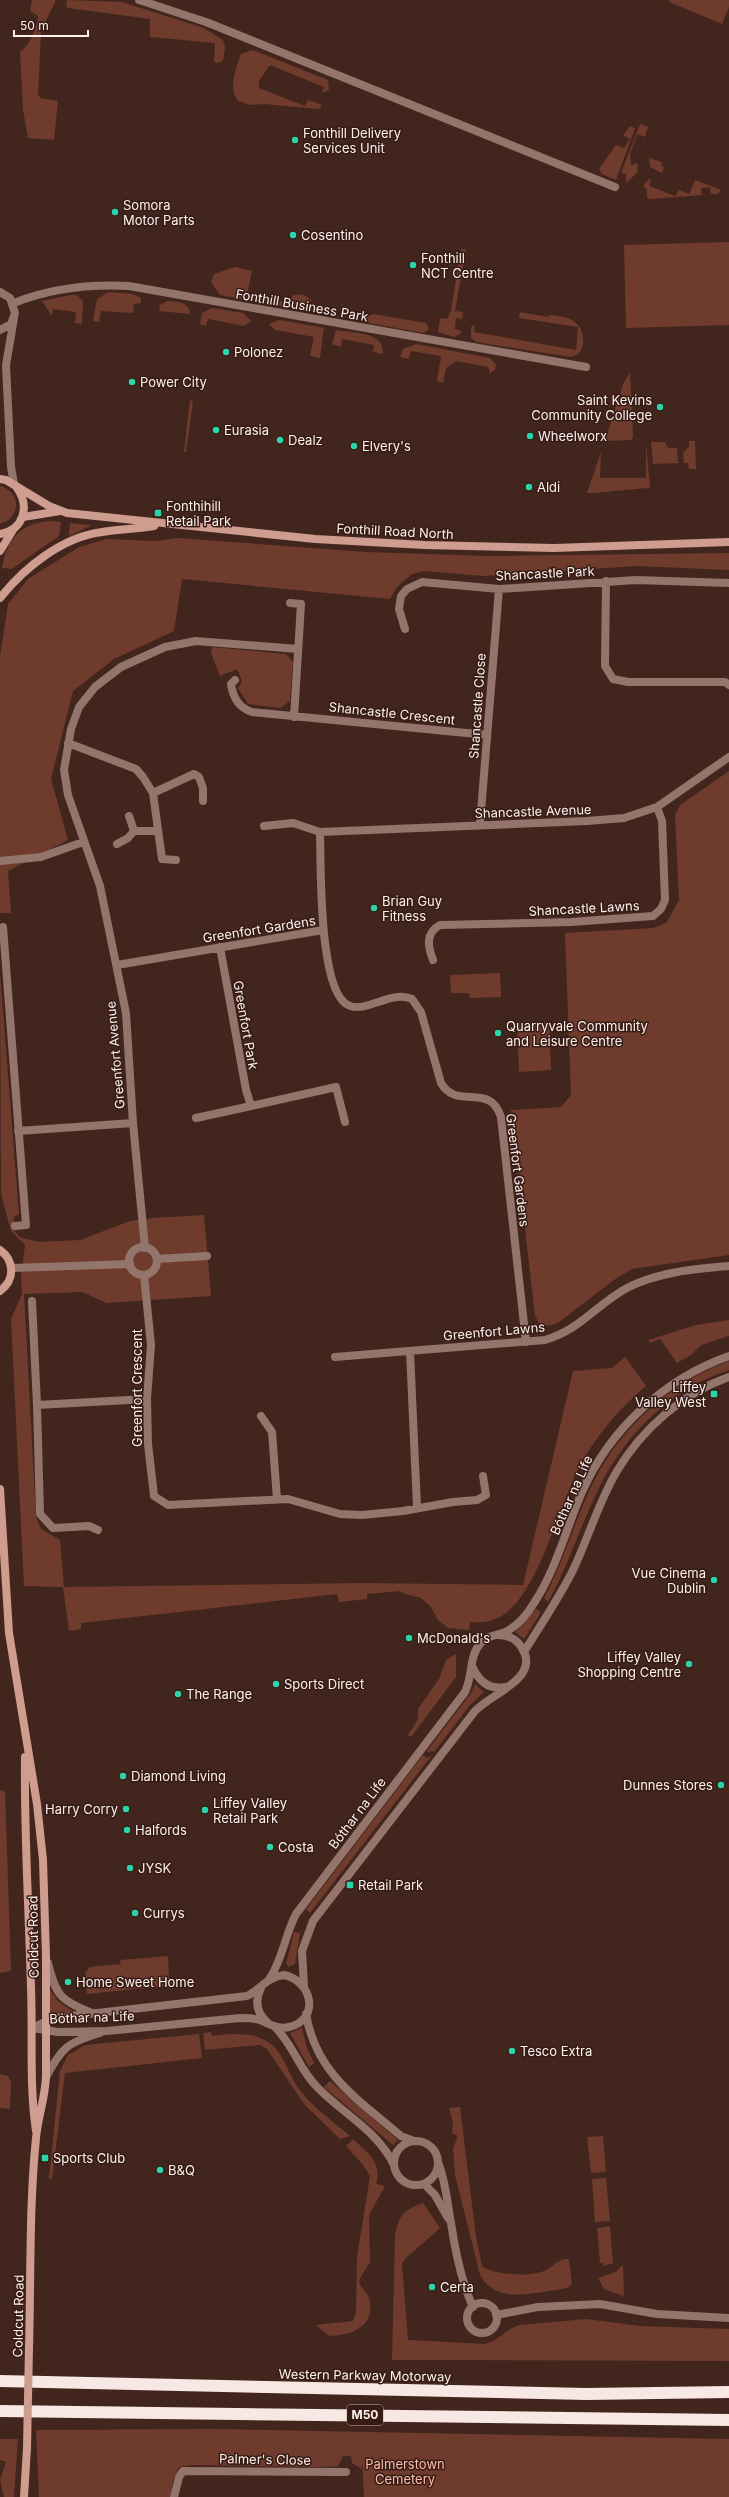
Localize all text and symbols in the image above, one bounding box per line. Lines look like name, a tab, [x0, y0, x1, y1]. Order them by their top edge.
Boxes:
scale bar	[14, 12, 88, 38]
text: 50 m	[20, 18, 49, 33]
place label: Fonthill Delivery Services Unit	[303, 125, 401, 156]
marker: Fonthill Delivery Services Unit	[290, 135, 300, 145]
place label: Somora Motor Parts	[123, 197, 195, 228]
marker: Somora Motor Parts	[110, 207, 120, 217]
place label: Cosentino	[301, 227, 363, 243]
marker: Cosentino	[288, 230, 298, 240]
place label: Fonthill NCT Centre	[421, 250, 494, 281]
marker: Fonthill NCT Centre	[408, 260, 418, 270]
street label: Fonthill Business Park	[234, 285, 370, 325]
place label: Polonez	[234, 344, 283, 360]
marker: Polonez	[221, 347, 231, 357]
place label: Power City	[140, 374, 207, 390]
marker: Power City	[127, 377, 137, 387]
place label: Saint Kevins Community College	[531, 392, 652, 423]
marker: Saint Kevins Community College	[655, 402, 665, 412]
place label: Eurasia	[224, 422, 269, 438]
marker: Eurasia	[211, 425, 221, 435]
place label: Wheelworx	[538, 428, 607, 444]
marker: Wheelworx	[525, 431, 535, 441]
place label: Dealz	[288, 432, 323, 448]
marker: Dealz	[275, 435, 285, 445]
place label: Elvery's	[362, 438, 411, 454]
marker: Elvery's	[349, 441, 359, 451]
place label: Aldi	[537, 479, 560, 495]
marker: Aldi	[524, 482, 534, 492]
place label: Fonthihill Retail Park	[166, 498, 231, 529]
marker: Fonthihill Retail Park	[153, 508, 163, 518]
street label: Fonthill Road North	[336, 520, 454, 542]
street label: Shancastle Park	[495, 562, 595, 584]
street label: Shancastle Close	[465, 652, 489, 760]
street label: Shancastle Crescent	[328, 698, 456, 728]
street label: Shancastle Avenue	[474, 801, 592, 821]
place label: Brian Guy Fitness	[382, 893, 442, 924]
street label: Shancastle Lawns	[528, 897, 640, 919]
marker: Brian Guy Fitness	[369, 903, 379, 913]
street label: Greenfort Gardens	[201, 912, 317, 946]
street label: Greenfort Park	[230, 979, 262, 1071]
street label: Greenfort Avenue	[102, 1000, 128, 1110]
place label: Quarryvale Community and Leisure Centre	[506, 1018, 648, 1049]
marker: Quarryvale Community and Leisure Centre	[493, 1028, 503, 1038]
street label: Greenfort Gardens	[503, 1112, 533, 1228]
street label: Greenfort Lawns	[442, 1319, 546, 1343]
street label: Greenfort Crescent	[129, 1329, 145, 1447]
place label: Liffey Valley West	[635, 1379, 706, 1410]
marker: Liffey Valley West	[709, 1389, 719, 1399]
street label: Bóthar na Life	[546, 1453, 596, 1537]
place label: Vue Cinema Dublin	[632, 1565, 706, 1596]
marker: Vue Cinema Dublin	[709, 1575, 719, 1585]
place label: McDonald's	[417, 1630, 490, 1646]
marker: McDonald's	[404, 1633, 414, 1643]
place label: Liffey Valley Shopping Centre	[578, 1649, 681, 1680]
marker: Liffey Valley Shopping Centre	[684, 1659, 694, 1669]
place label: Sports Direct	[284, 1676, 364, 1692]
marker: Sports Direct	[271, 1679, 281, 1689]
place label: The Range	[186, 1686, 252, 1702]
marker: The Range	[173, 1689, 183, 1699]
place label: Diamond Living	[131, 1768, 226, 1784]
marker: Diamond Living	[118, 1771, 128, 1781]
street label: Bóthar na Life	[325, 1774, 389, 1852]
place label: Dunnes Stores	[623, 1777, 713, 1793]
marker: Dunnes Stores	[716, 1780, 726, 1790]
place label: Liffey Valley Retail Park	[213, 1795, 287, 1826]
place label: Harry Corry	[45, 1801, 118, 1817]
marker: Harry Corry	[121, 1804, 131, 1814]
marker: Liffey Valley Retail Park	[200, 1805, 210, 1815]
place label: Halfords	[135, 1822, 187, 1838]
marker: Halfords	[122, 1825, 132, 1835]
place label: Costa	[278, 1839, 314, 1855]
marker: Costa	[265, 1842, 275, 1852]
place label: JYSK	[138, 1860, 172, 1876]
marker: JYSK	[125, 1863, 135, 1873]
place label: Retail Park	[358, 1877, 423, 1893]
marker: Retail Park	[345, 1880, 355, 1890]
street label: Coldcut Road	[24, 1895, 42, 1979]
place label: Currys	[143, 1905, 185, 1921]
marker: Currys	[130, 1908, 140, 1918]
place label: Home Sweet Home	[76, 1974, 194, 1990]
marker: Home Sweet Home	[63, 1977, 73, 1987]
street label: Bóthar na Life	[49, 2008, 135, 2026]
place label: Tesco Extra	[520, 2043, 592, 2059]
marker: Tesco Extra	[507, 2046, 517, 2056]
place label: Sports Club	[53, 2150, 125, 2166]
marker: Sports Club	[40, 2153, 50, 2163]
place label: B&Q	[168, 2162, 195, 2178]
marker: B&Q	[155, 2165, 165, 2175]
street label: Coldcut Road	[9, 2274, 27, 2358]
place label: Certa	[440, 2279, 474, 2295]
marker: Certa	[427, 2282, 437, 2292]
street label: Western Parkway Motorway	[278, 2365, 452, 2385]
road number: M50	[347, 2405, 383, 2425]
street label: Palmer's Close	[219, 2450, 311, 2468]
park label: Palmerstown Cemetery	[365, 2456, 445, 2487]

